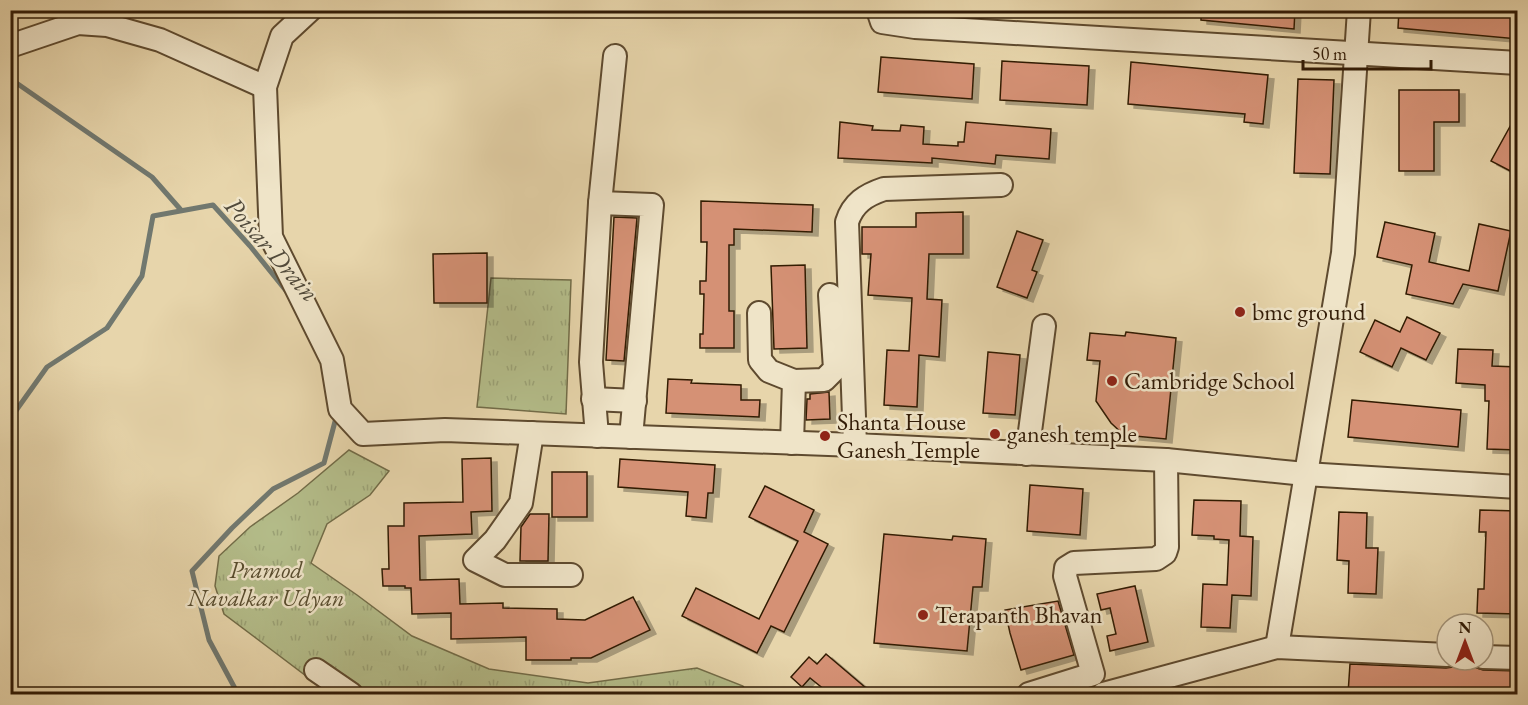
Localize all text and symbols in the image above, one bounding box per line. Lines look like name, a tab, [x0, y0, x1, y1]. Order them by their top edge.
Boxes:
scale bar	[1303, 33, 1430, 71]
text: 50 m	[1312, 42, 1347, 65]
water label: Poisar Drain	[217, 189, 327, 309]
place label: bmc ground	[1252, 296, 1366, 327]
marker: bmc ground	[1233, 305, 1247, 319]
place label: Cambridge School	[1124, 365, 1295, 396]
marker: Cambridge School	[1105, 374, 1119, 388]
place label: Shanta House Ganesh Temple	[837, 406, 980, 465]
place label: ganesh temple	[1007, 418, 1137, 449]
marker: ganesh temple	[988, 427, 1002, 441]
marker: Shanta House Ganesh Temple	[818, 429, 832, 443]
park label: Pramod Navalkar Udyan	[187, 554, 344, 613]
place label: Terapanth Bhavan	[935, 599, 1103, 630]
marker: Terapanth Bhavan	[916, 608, 930, 622]
north arrow	[1435, 612, 1495, 672]
text: N	[1459, 617, 1472, 638]

